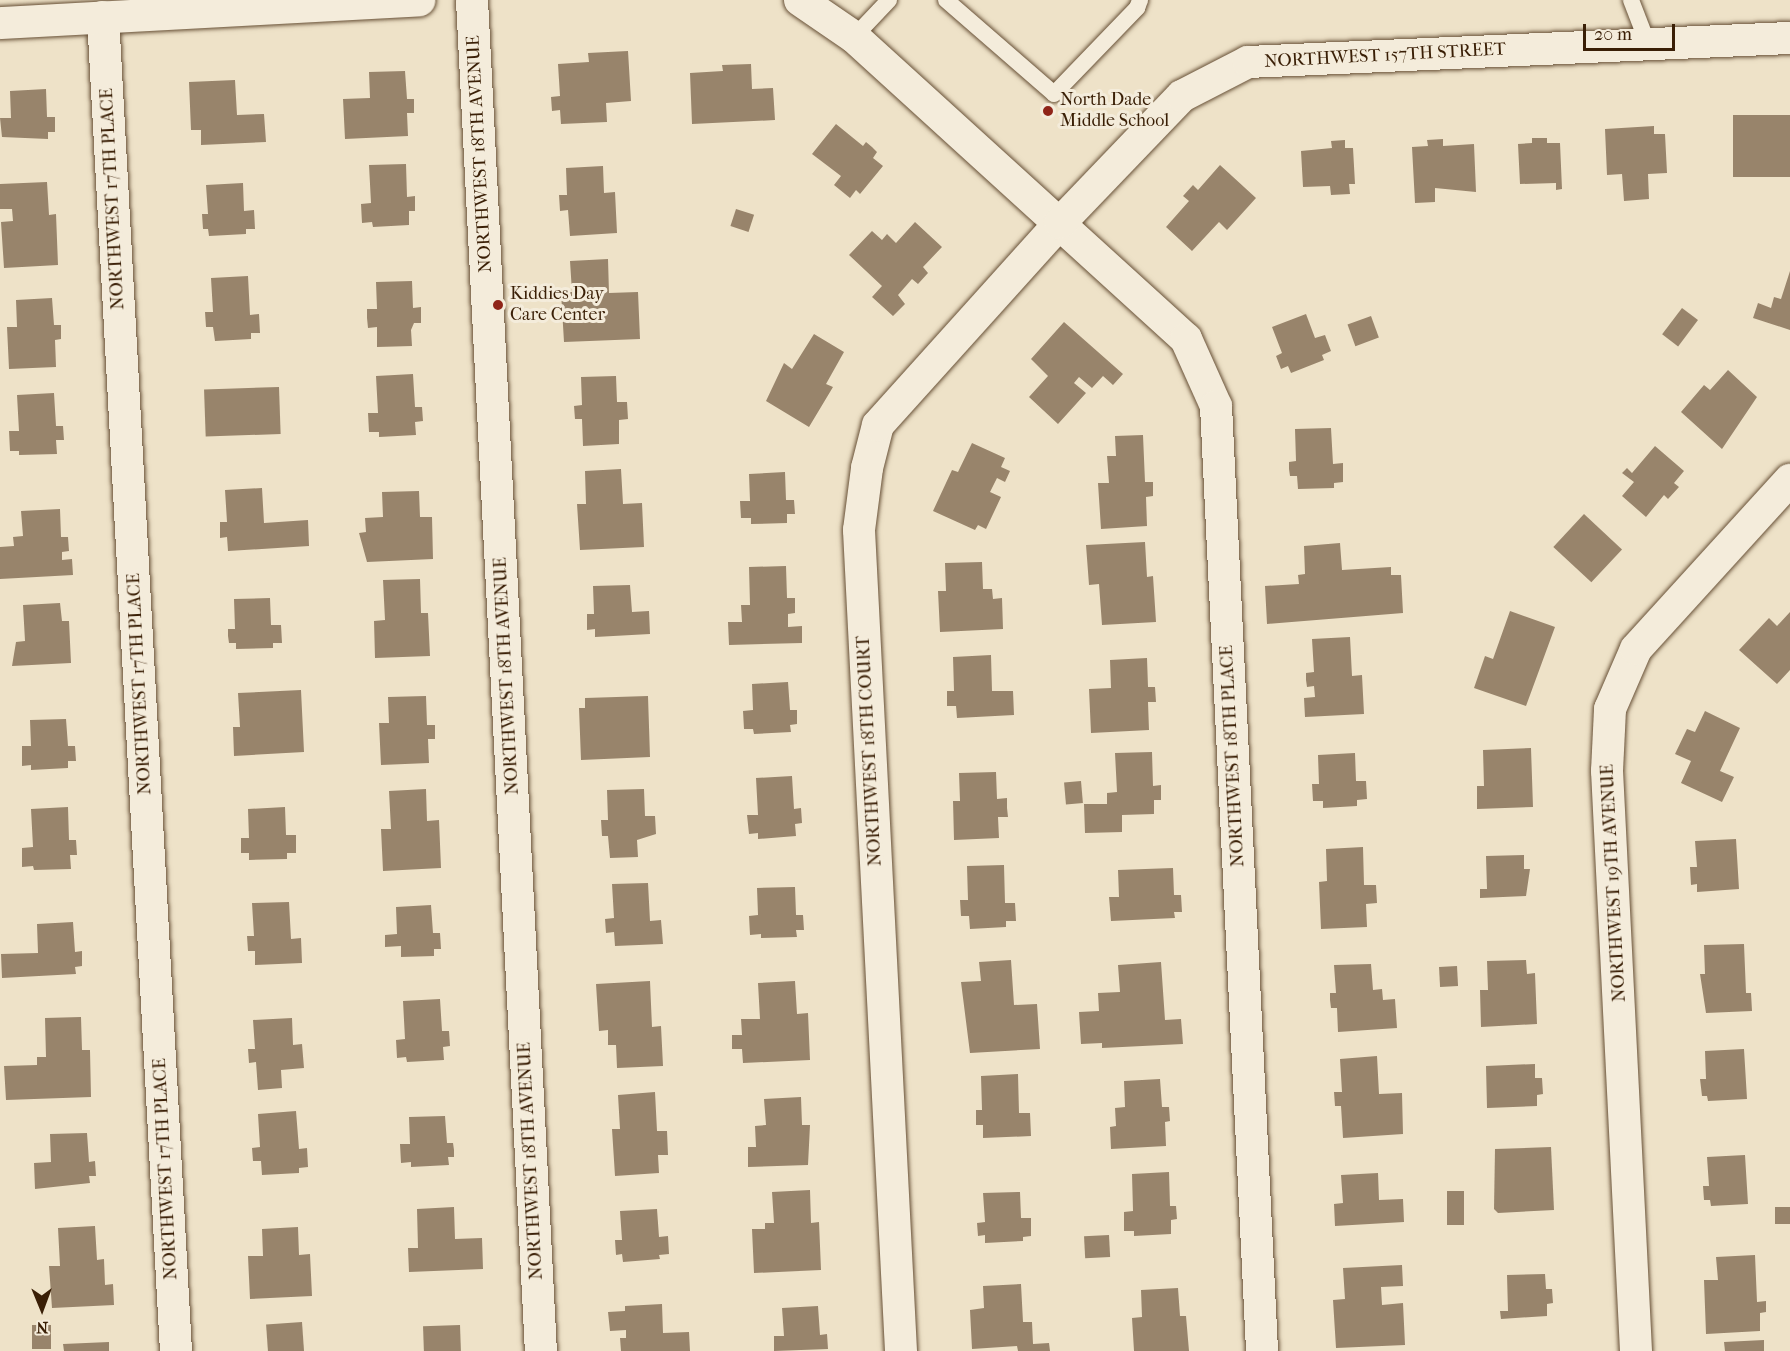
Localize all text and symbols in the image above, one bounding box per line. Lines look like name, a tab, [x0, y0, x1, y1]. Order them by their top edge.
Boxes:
scale bar	[1586, 12, 1678, 50]
text: 20 m	[1594, 24, 1632, 45]
street label: NORTHWEST 18TH AVENUE	[463, 35, 497, 273]
street label: NORTHWEST 157TH STREET	[1264, 39, 1506, 73]
street label: NORTHWEST 17TH PLACE	[96, 88, 130, 310]
place label: North Dade Middle School	[1060, 90, 1169, 132]
marker: North Dade Middle School	[1041, 104, 1055, 118]
place label: Kiddies Day Care Center	[510, 284, 605, 326]
marker: Kiddies Day Care Center	[491, 298, 505, 312]
street label: NORTHWEST 18TH AVENUE	[490, 557, 524, 795]
street label: NORTHWEST 17TH PLACE	[123, 573, 157, 795]
street label: NORTHWEST 18TH COURT	[853, 635, 887, 867]
street label: NORTHWEST 18TH PLACE	[1216, 644, 1250, 868]
street label: NORTHWEST 19TH AVENUE	[1597, 763, 1631, 1003]
street label: NORTHWEST 18TH AVENUE	[514, 1042, 548, 1280]
street label: NORTHWEST 17TH PLACE	[149, 1058, 183, 1280]
north arrow	[12, 1279, 72, 1339]
text: N	[36, 1318, 49, 1337]

